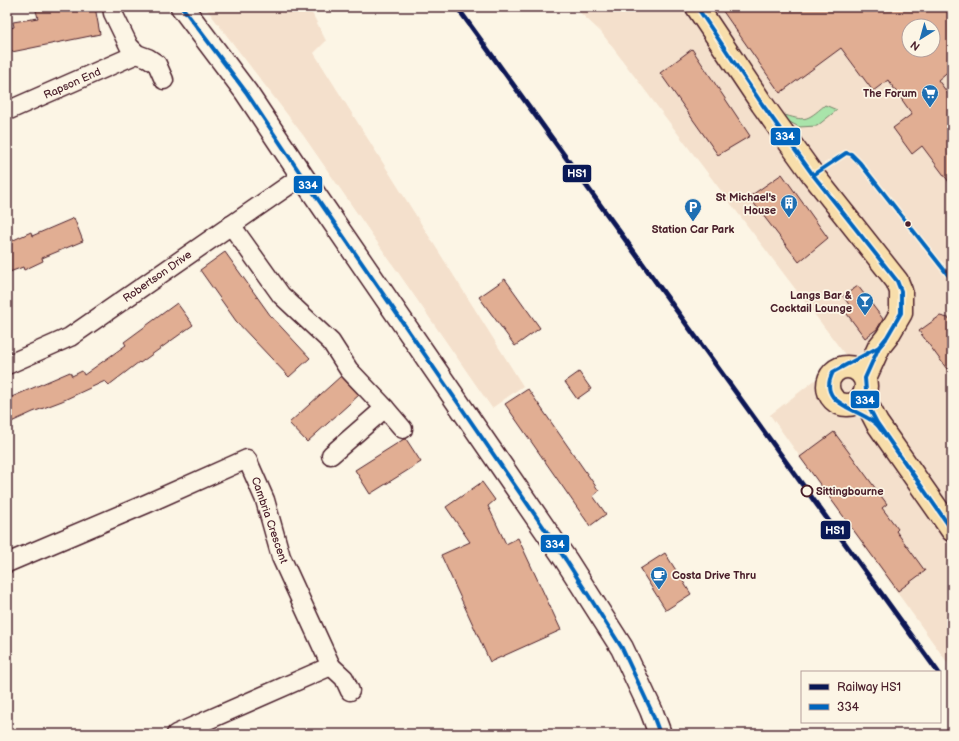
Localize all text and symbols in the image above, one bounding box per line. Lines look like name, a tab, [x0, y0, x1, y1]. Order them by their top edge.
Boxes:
north arrow	[901, 18, 941, 58]
text: N	[908, 38, 922, 53]
street label: Rapson End	[42, 65, 103, 102]
supermarket icon: The Forum	[920, 83, 940, 108]
place label: The Forum	[863, 87, 917, 100]
line badge: 334	[770, 127, 801, 146]
text: 334	[775, 130, 795, 143]
line badge: HS1	[562, 164, 592, 183]
text: HS1	[567, 167, 587, 180]
line badge: 334	[293, 175, 323, 194]
text: 334	[298, 179, 318, 192]
place label: St Michael's House	[716, 191, 777, 217]
building icon: St Michael's House	[779, 193, 799, 218]
parking icon: Station Car Park	[683, 197, 703, 222]
unlabelled marker	[903, 219, 913, 229]
place label: Station Car Park	[652, 223, 735, 236]
street label: Robertson Drive	[120, 248, 195, 305]
place label: Langs Bar & Cocktail Lounge	[770, 289, 852, 315]
bar icon: Langs Bar & Cocktail Lounge	[855, 291, 875, 316]
line badge: 334	[850, 390, 880, 409]
text: 334	[855, 394, 875, 407]
street label: Cambria Crescent	[249, 475, 291, 566]
marker: Sittingbourne	[800, 484, 814, 498]
place label: Sittingbourne	[816, 485, 884, 498]
line badge: HS1	[820, 520, 851, 540]
text: HS1	[825, 524, 845, 537]
line badge: 334	[540, 534, 570, 553]
text: 334	[545, 538, 565, 551]
cafe icon: Costa Drive Thru	[649, 565, 669, 590]
place label: Costa Drive Thru	[672, 569, 756, 582]
legend	[801, 671, 941, 723]
text: Railway HS1	[837, 680, 901, 695]
text: 334	[837, 700, 860, 715]

